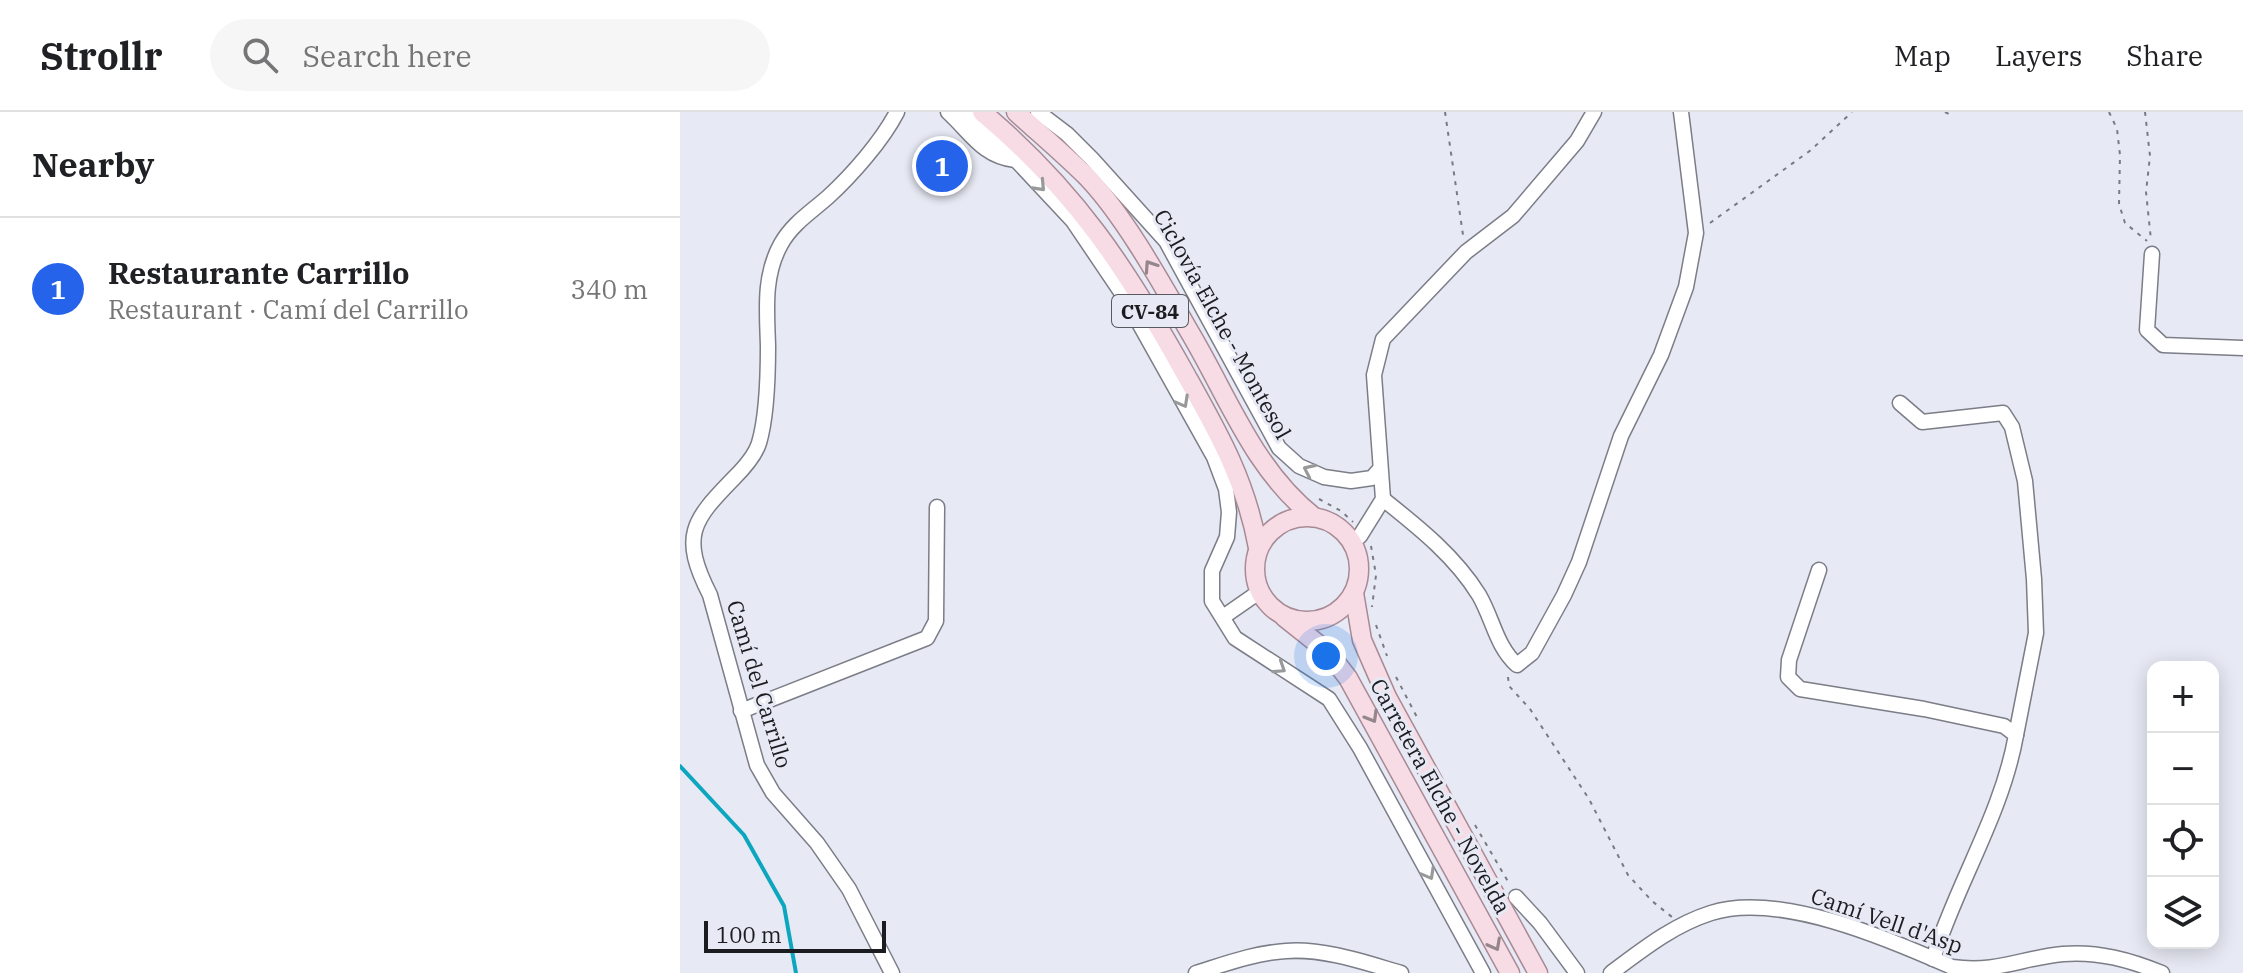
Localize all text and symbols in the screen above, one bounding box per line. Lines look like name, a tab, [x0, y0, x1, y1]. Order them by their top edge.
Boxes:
search box	[210, 19, 770, 91]
text: Strollr	[40, 31, 162, 80]
icon: search	[238, 33, 282, 77]
text: Search here	[302, 36, 471, 75]
text: Map	[1894, 37, 1951, 74]
text: Layers	[1995, 37, 2082, 74]
text: Share	[2126, 37, 2203, 74]
pin: 1	[916, 136, 968, 196]
text: Nearby	[32, 142, 154, 186]
one-way arrow	[1031, 177, 1046, 191]
street label: Ciclovía Elche - Montesol	[1148, 204, 1298, 444]
text: Restaurante Carrillo	[108, 253, 409, 292]
one-way arrow	[1145, 260, 1160, 275]
text: 1	[50, 272, 66, 306]
text: 340 m	[570, 272, 648, 306]
text: Restaurant · Camí del Carrillo	[108, 292, 469, 326]
road number: CV-84	[1112, 295, 1188, 327]
one-way arrow	[1173, 393, 1189, 408]
one-way arrow	[1302, 464, 1317, 480]
street label: Camí del Carrillo	[721, 597, 799, 771]
your location	[1306, 636, 1346, 676]
one-way arrow	[1271, 658, 1286, 673]
map controls	[2147, 661, 2219, 949]
button: +	[2147, 661, 2219, 733]
street label: Carretera Elche - Novelda	[1364, 673, 1518, 919]
one-way arrow	[1362, 708, 1378, 723]
button: −	[2147, 733, 2219, 805]
button: locate	[2147, 805, 2219, 877]
one-way arrow	[1419, 865, 1435, 880]
button: layers	[2147, 877, 2219, 949]
street label: Camí Vell d'Asp	[1807, 880, 1967, 960]
scale bar	[704, 917, 886, 953]
text: 100 m	[716, 920, 782, 949]
one-way arrow	[1485, 937, 1501, 951]

